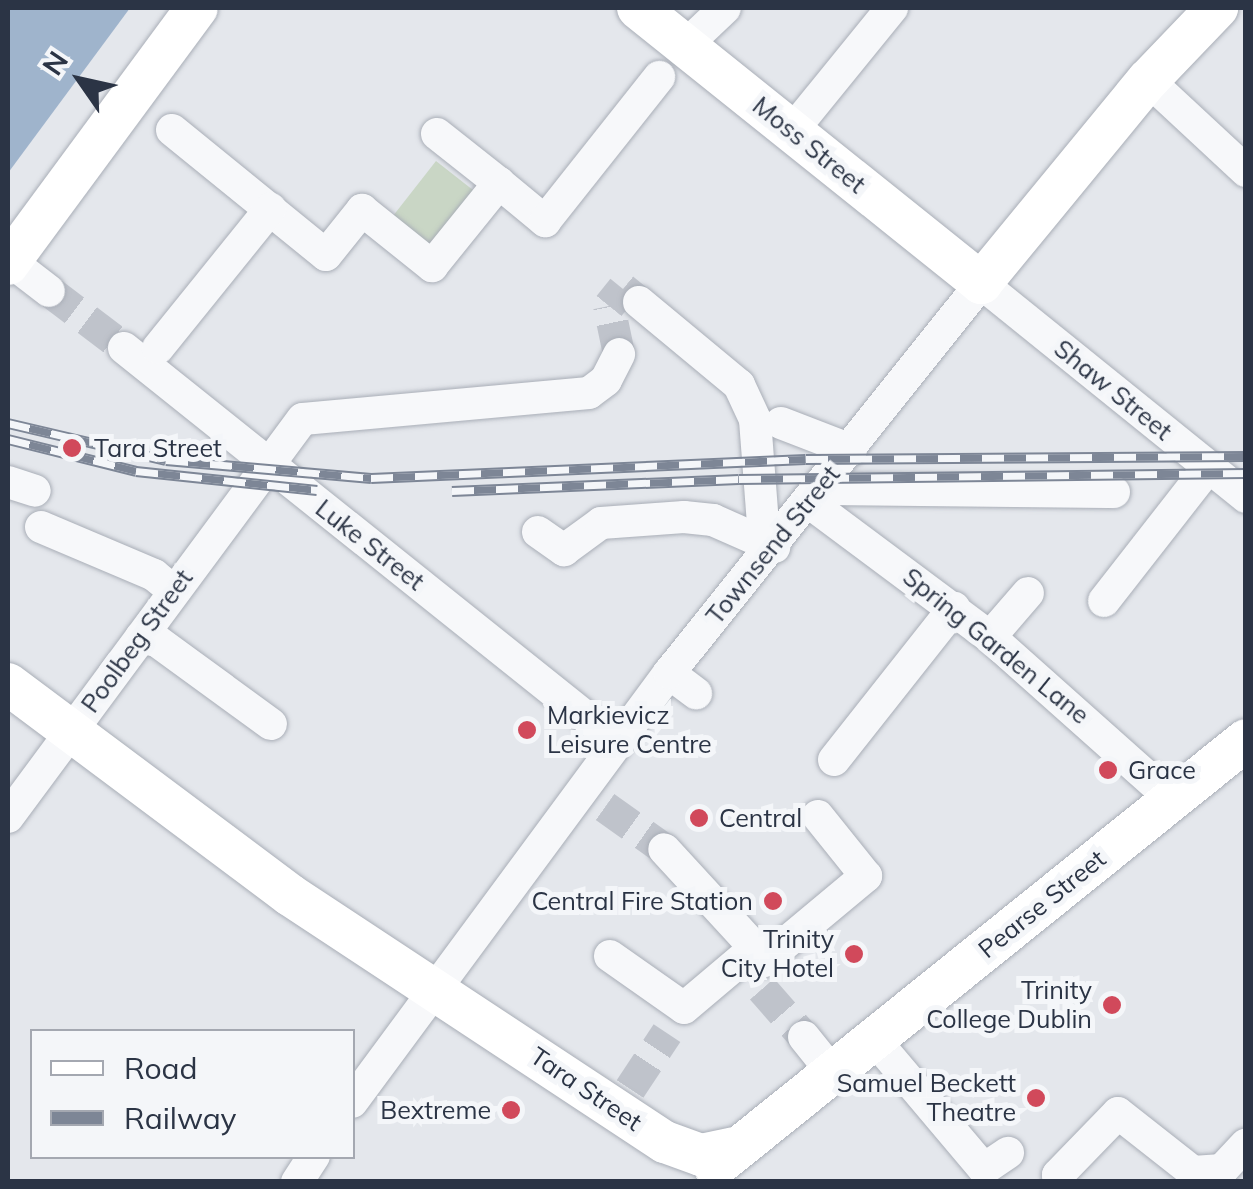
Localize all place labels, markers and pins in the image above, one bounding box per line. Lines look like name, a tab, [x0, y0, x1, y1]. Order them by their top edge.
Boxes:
place label: Tara Street	[94, 433, 222, 463]
marker: Tara Street	[59, 435, 85, 461]
place label: Markievicz Leisure Centre	[547, 701, 712, 760]
marker: Markievicz Leisure Centre	[516, 719, 538, 741]
place label: Grace	[1128, 755, 1196, 785]
marker: Grace	[1097, 759, 1119, 781]
place label: Central	[719, 803, 802, 833]
marker: Central	[688, 807, 710, 829]
place label: Central Fire Station	[531, 886, 753, 916]
marker: Central Fire Station	[762, 890, 784, 912]
place label: Trinity City Hotel	[721, 925, 834, 984]
marker: Trinity City Hotel	[843, 943, 865, 965]
place label: Trinity College Dublin	[926, 976, 1092, 1035]
marker: Trinity College Dublin	[1101, 994, 1123, 1016]
place label: Samuel Beckett Theatre	[837, 1069, 1016, 1128]
marker: Samuel Beckett Theatre	[1025, 1087, 1047, 1109]
place label: Bextreme	[380, 1095, 491, 1125]
marker: Bextreme	[500, 1099, 522, 1121]

